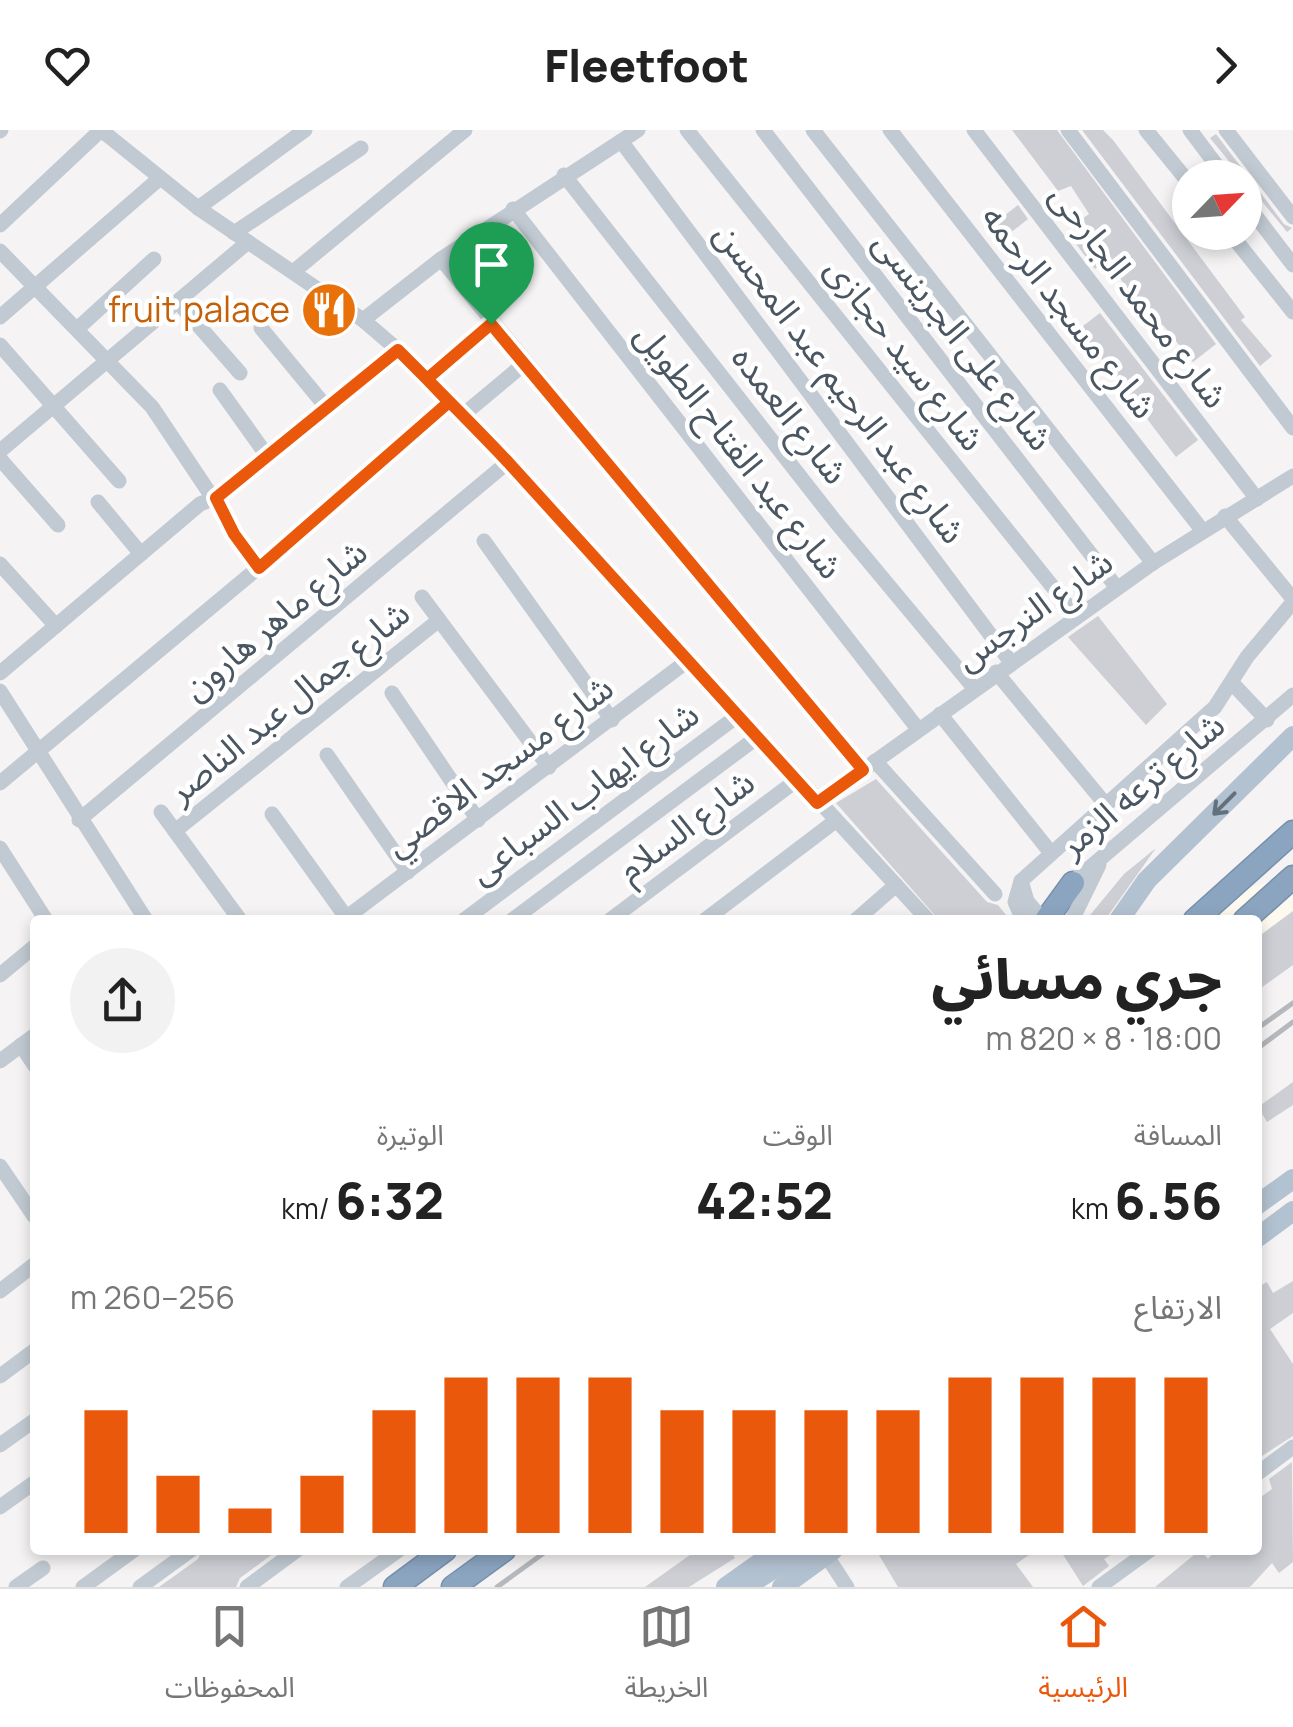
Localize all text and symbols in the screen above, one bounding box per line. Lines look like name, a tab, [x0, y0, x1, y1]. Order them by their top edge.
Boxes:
text: Fleetfoot	[544, 34, 749, 96]
icon: heart	[40, 38, 95, 93]
icon: forward	[1198, 38, 1253, 93]
north arrow	[1172, 160, 1262, 250]
map controls	[1172, 160, 1262, 250]
street label: شارع محمد الجارحى	[1037, 173, 1240, 419]
street label: شارع مسجد الرحمه	[969, 195, 1168, 430]
street label: شارع عبد الرحيم عبد المحسن	[701, 212, 978, 555]
street label: شارع على الجرينسى	[860, 221, 1065, 462]
pin	[449, 222, 534, 325]
icon: arrive	[464, 237, 519, 292]
street label: شارع سيد حجازى	[813, 246, 997, 462]
restaurant icon: fruit palace	[299, 280, 359, 340]
place label: fruit palace	[108, 285, 290, 333]
street label: شارع عبد الفتاح الطويل	[622, 312, 855, 590]
street label: شارع العمده	[719, 335, 860, 496]
street label: شارع ماهر هارون	[172, 528, 379, 713]
street label: شارع النرجس	[945, 537, 1124, 684]
street label: شارع جمال عبد الناصر	[157, 589, 421, 817]
street label: شارع مسجد الاقصي	[374, 663, 625, 870]
street label: شارع ايهاب السباعى	[459, 690, 710, 897]
street label: شارع ترعه الزمر	[1048, 701, 1236, 871]
street label: شارع السلام	[607, 758, 766, 895]
one-way arrow	[1212, 792, 1236, 816]
text: جري مسائي	[931, 940, 1222, 1016]
button: share	[70, 948, 175, 1053]
text: 18:00 · 8 × 820 m	[985, 1016, 1222, 1060]
text: الوتيرة	[377, 1115, 444, 1153]
text: الوقت	[763, 1115, 833, 1153]
text: المسافة	[1134, 1115, 1222, 1153]
text: 6:32	[335, 1166, 444, 1234]
text: 42:52	[696, 1166, 833, 1234]
text: 6.56	[1114, 1166, 1222, 1234]
text: /km	[281, 1189, 335, 1227]
text: km	[1071, 1189, 1114, 1227]
text: 256–260 m	[70, 1275, 235, 1319]
text: الارتفاع	[1134, 1285, 1222, 1329]
tab: المحفوظات	[165, 1599, 295, 1718]
tab: الخريطة	[625, 1599, 708, 1718]
tab: الرئيسية	[1038, 1599, 1128, 1718]

